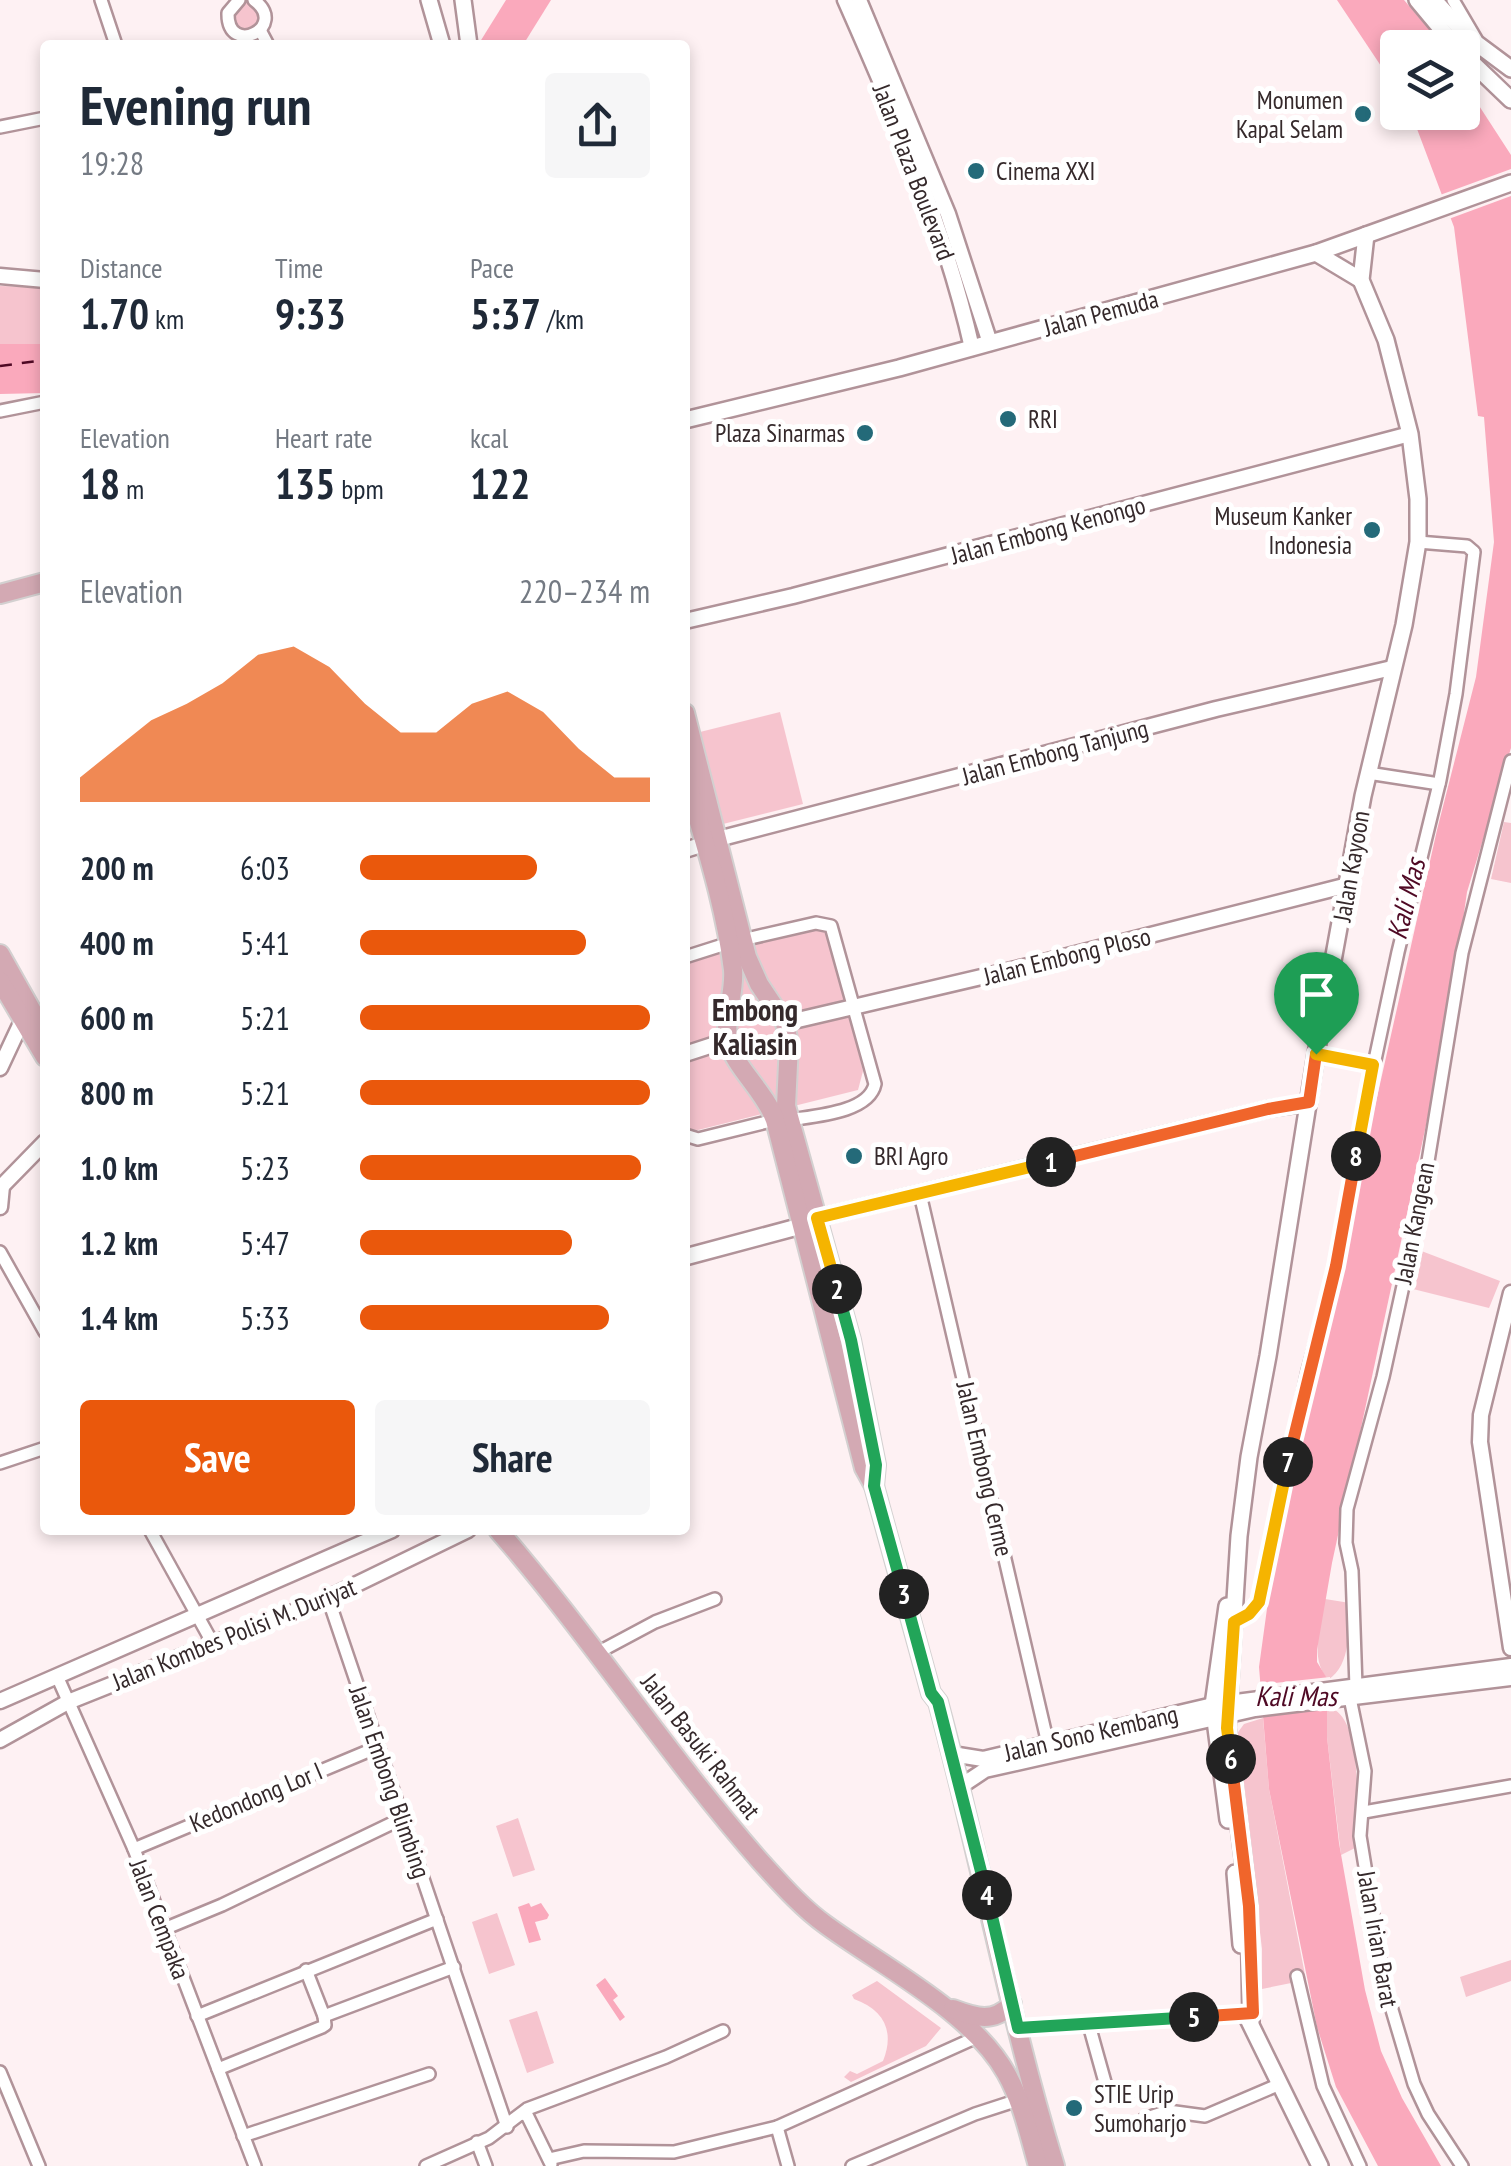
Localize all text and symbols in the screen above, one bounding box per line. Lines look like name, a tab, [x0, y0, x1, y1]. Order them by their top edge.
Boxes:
map controls	[1380, 30, 1480, 130]
button: layers	[1380, 30, 1480, 130]
text: Evening run	[80, 69, 312, 140]
button: share	[545, 73, 650, 178]
street label: Jalan Plaza Boulevard	[865, 78, 962, 265]
place label: Monumen Kapal Selam	[1236, 84, 1343, 145]
marker: Monumen Kapal Selam	[1352, 103, 1374, 125]
text: 19:28	[80, 142, 144, 184]
place label: Cinema XXI	[996, 155, 1095, 187]
marker: Cinema XXI	[965, 160, 987, 182]
text: Distance	[80, 249, 163, 286]
text: Time	[275, 249, 323, 286]
text: Pace	[470, 249, 514, 286]
street label: Jalan Pemuda	[1039, 282, 1162, 344]
text: 1.70	[80, 286, 149, 341]
text: 9:33	[275, 286, 346, 341]
text: 5:37	[470, 286, 541, 341]
text: km	[149, 300, 184, 337]
text: /km	[541, 300, 584, 337]
place label: RRI	[1028, 403, 1058, 435]
marker: RRI	[997, 408, 1019, 430]
place label: Plaza Sinarmas	[715, 417, 845, 449]
text: Elevation	[80, 419, 170, 456]
text: Heart rate	[275, 419, 373, 456]
text: kcal	[470, 419, 508, 456]
marker: Plaza Sinarmas	[854, 422, 876, 444]
text: 18	[80, 456, 120, 511]
text: 135	[275, 456, 335, 511]
text: 122	[470, 456, 530, 511]
text: m	[120, 470, 144, 507]
text: bpm	[335, 470, 384, 507]
street label: Jalan Embong Kenongo	[946, 489, 1149, 572]
place label: Museum Kanker Indonesia	[1215, 500, 1352, 561]
marker: Museum Kanker Indonesia	[1361, 519, 1383, 541]
text: Elevation	[80, 570, 183, 612]
text: 220–234 m	[519, 570, 650, 612]
street label: Jalan Embong Tanjung	[958, 712, 1152, 792]
street label: Jalan Kayoon	[1325, 808, 1376, 925]
text: 200 m	[80, 847, 154, 889]
text: 6:03	[240, 847, 290, 889]
water label: Kali Mas	[1378, 852, 1434, 943]
street label: Jalan Embong Ploso	[979, 920, 1154, 992]
text: 400 m	[80, 922, 154, 964]
text: 5:41	[240, 922, 290, 964]
pin	[1274, 952, 1359, 1055]
icon: arrive	[1289, 967, 1344, 1022]
district label: Embong Kaliasin	[712, 990, 798, 1063]
text: 600 m	[80, 997, 154, 1039]
text: 5:21	[240, 997, 290, 1039]
text: 800 m	[80, 1072, 154, 1114]
text: 5:21	[240, 1072, 290, 1114]
pin: 8	[1331, 1131, 1381, 1181]
pin: 1	[1026, 1137, 1076, 1187]
text: 8	[1349, 1137, 1363, 1174]
place label: BRI Agro	[874, 1140, 948, 1172]
text: 1	[1044, 1143, 1058, 1180]
marker: BRI Agro	[843, 1145, 865, 1167]
text: 1.0 km	[80, 1147, 158, 1189]
text: 5:23	[240, 1147, 290, 1189]
street label: Jalan Kangean	[1386, 1160, 1441, 1287]
text: 1.2 km	[80, 1222, 158, 1264]
text: 5:47	[240, 1222, 290, 1264]
pin: 2	[812, 1264, 862, 1314]
text: 2	[830, 1270, 844, 1307]
text: 1.4 km	[80, 1297, 158, 1339]
text: 5:33	[240, 1297, 290, 1339]
street label: Jalan Embong Cerme	[949, 1378, 1021, 1560]
button: Save	[80, 1400, 355, 1515]
button: Share	[375, 1400, 650, 1515]
pin: 7	[1263, 1437, 1313, 1487]
text: 7	[1281, 1443, 1295, 1480]
pin: 3	[879, 1569, 929, 1619]
street label: Jalan Kombes Polisi M. Duriyat	[107, 1570, 361, 1698]
text: 3	[897, 1575, 911, 1612]
street label: Jalan Basuki Rahmat	[634, 1666, 768, 1825]
water label: Kali Mas	[1255, 1677, 1339, 1714]
street label: Jalan Embong Blimbing	[342, 1681, 438, 1882]
street label: Jalan Sono Kembang	[1000, 1697, 1181, 1769]
pin: 6	[1206, 1734, 1256, 1784]
text: 6	[1224, 1740, 1238, 1777]
street label: Kedondong Lor I	[185, 1755, 327, 1839]
street label: Jalan Cempaka	[122, 1853, 198, 1984]
street label: Jalan Irian Barat	[1350, 1867, 1406, 2010]
pin: 4	[962, 1870, 1012, 1920]
text: 4	[980, 1876, 994, 1913]
pin: 5	[1169, 1992, 1219, 2042]
text: 5	[1187, 1998, 1201, 2035]
place label: STIE Urip Sumoharjo	[1094, 2078, 1187, 2139]
marker: STIE Urip Sumoharjo	[1063, 2097, 1085, 2119]

